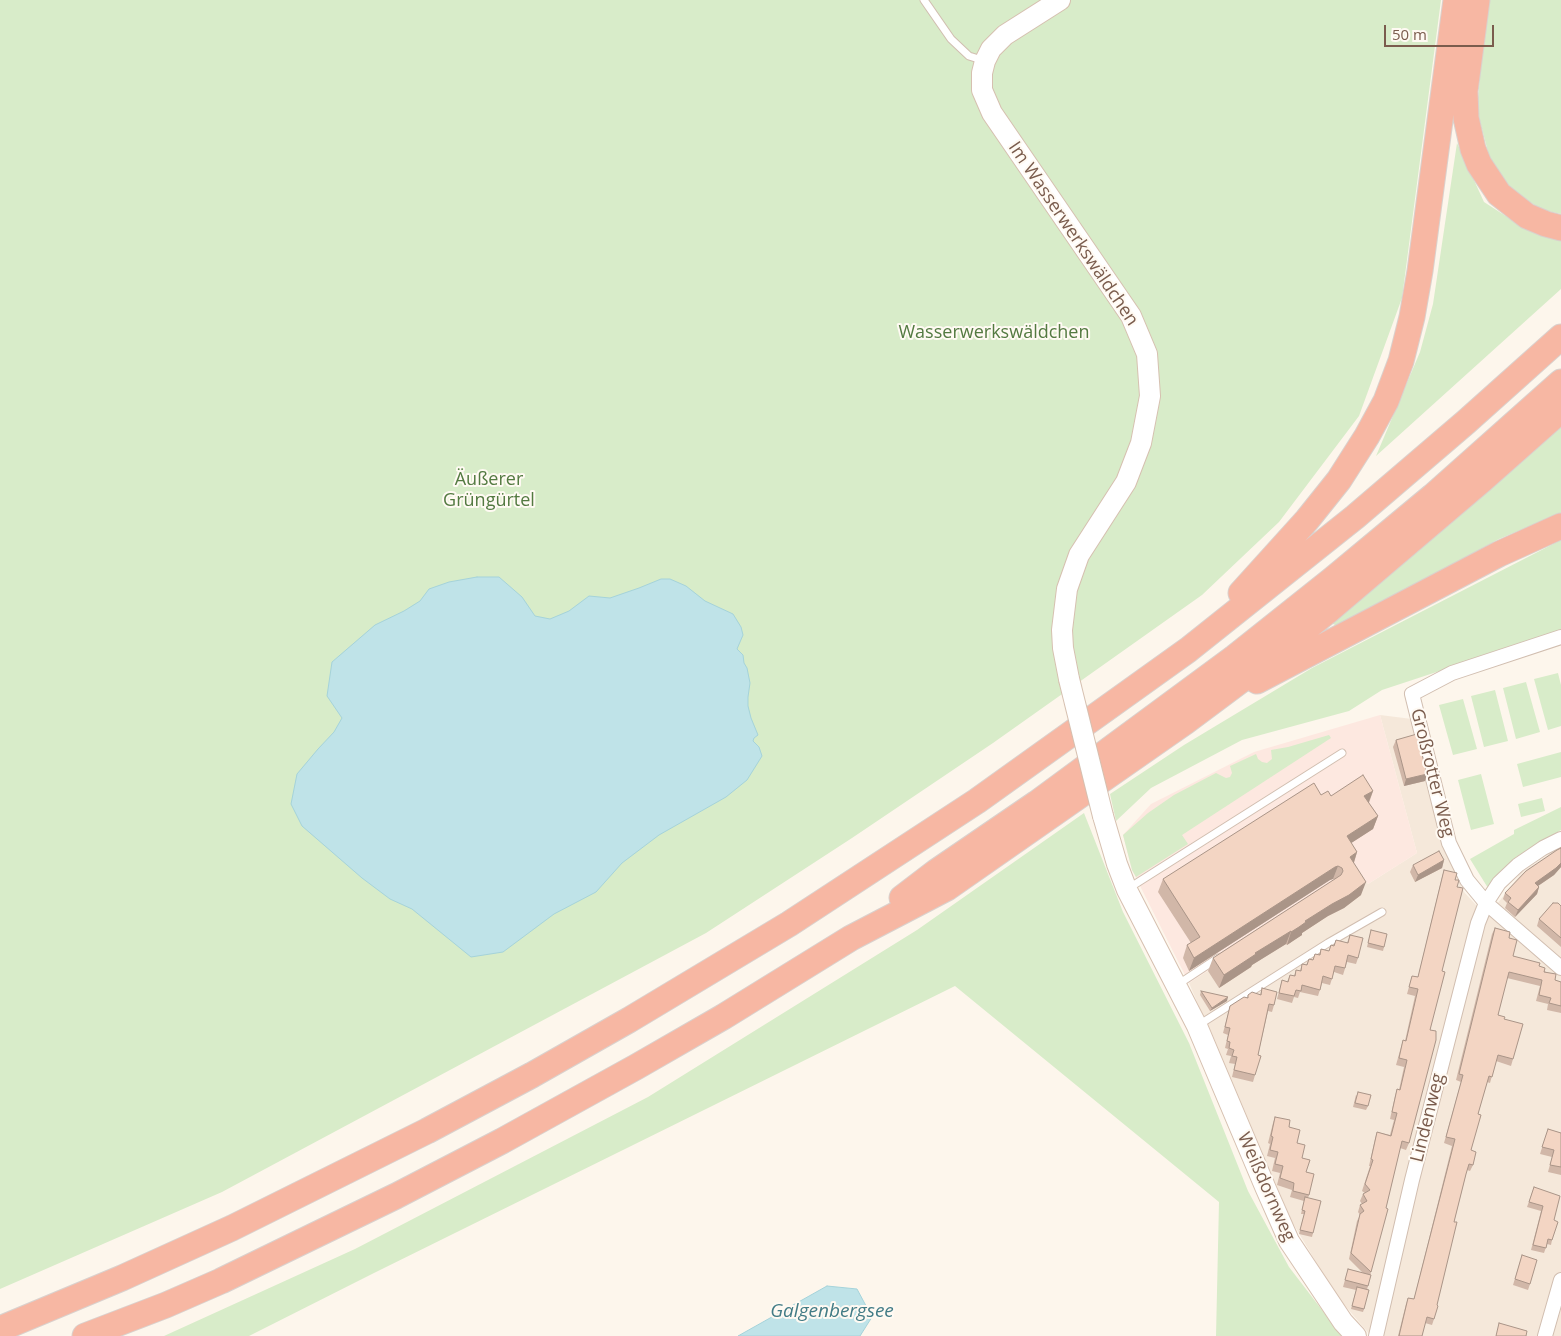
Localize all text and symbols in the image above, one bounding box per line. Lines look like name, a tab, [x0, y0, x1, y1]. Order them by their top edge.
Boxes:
scale bar	[1386, 15, 1496, 47]
text: 50 m	[1392, 24, 1427, 44]
street label: Im Wasserwerkswäldchen	[1003, 138, 1143, 330]
park label: Wasserwerkswäldchen	[898, 322, 1090, 344]
park label: Äußerer Grüngürtel	[443, 469, 535, 512]
street label: Großrotter Weg	[1406, 706, 1458, 840]
street label: Lindenweg	[1407, 1071, 1449, 1165]
street label: Weißdornweg	[1232, 1129, 1300, 1245]
water label: Galgenbergsee	[770, 1301, 894, 1323]

